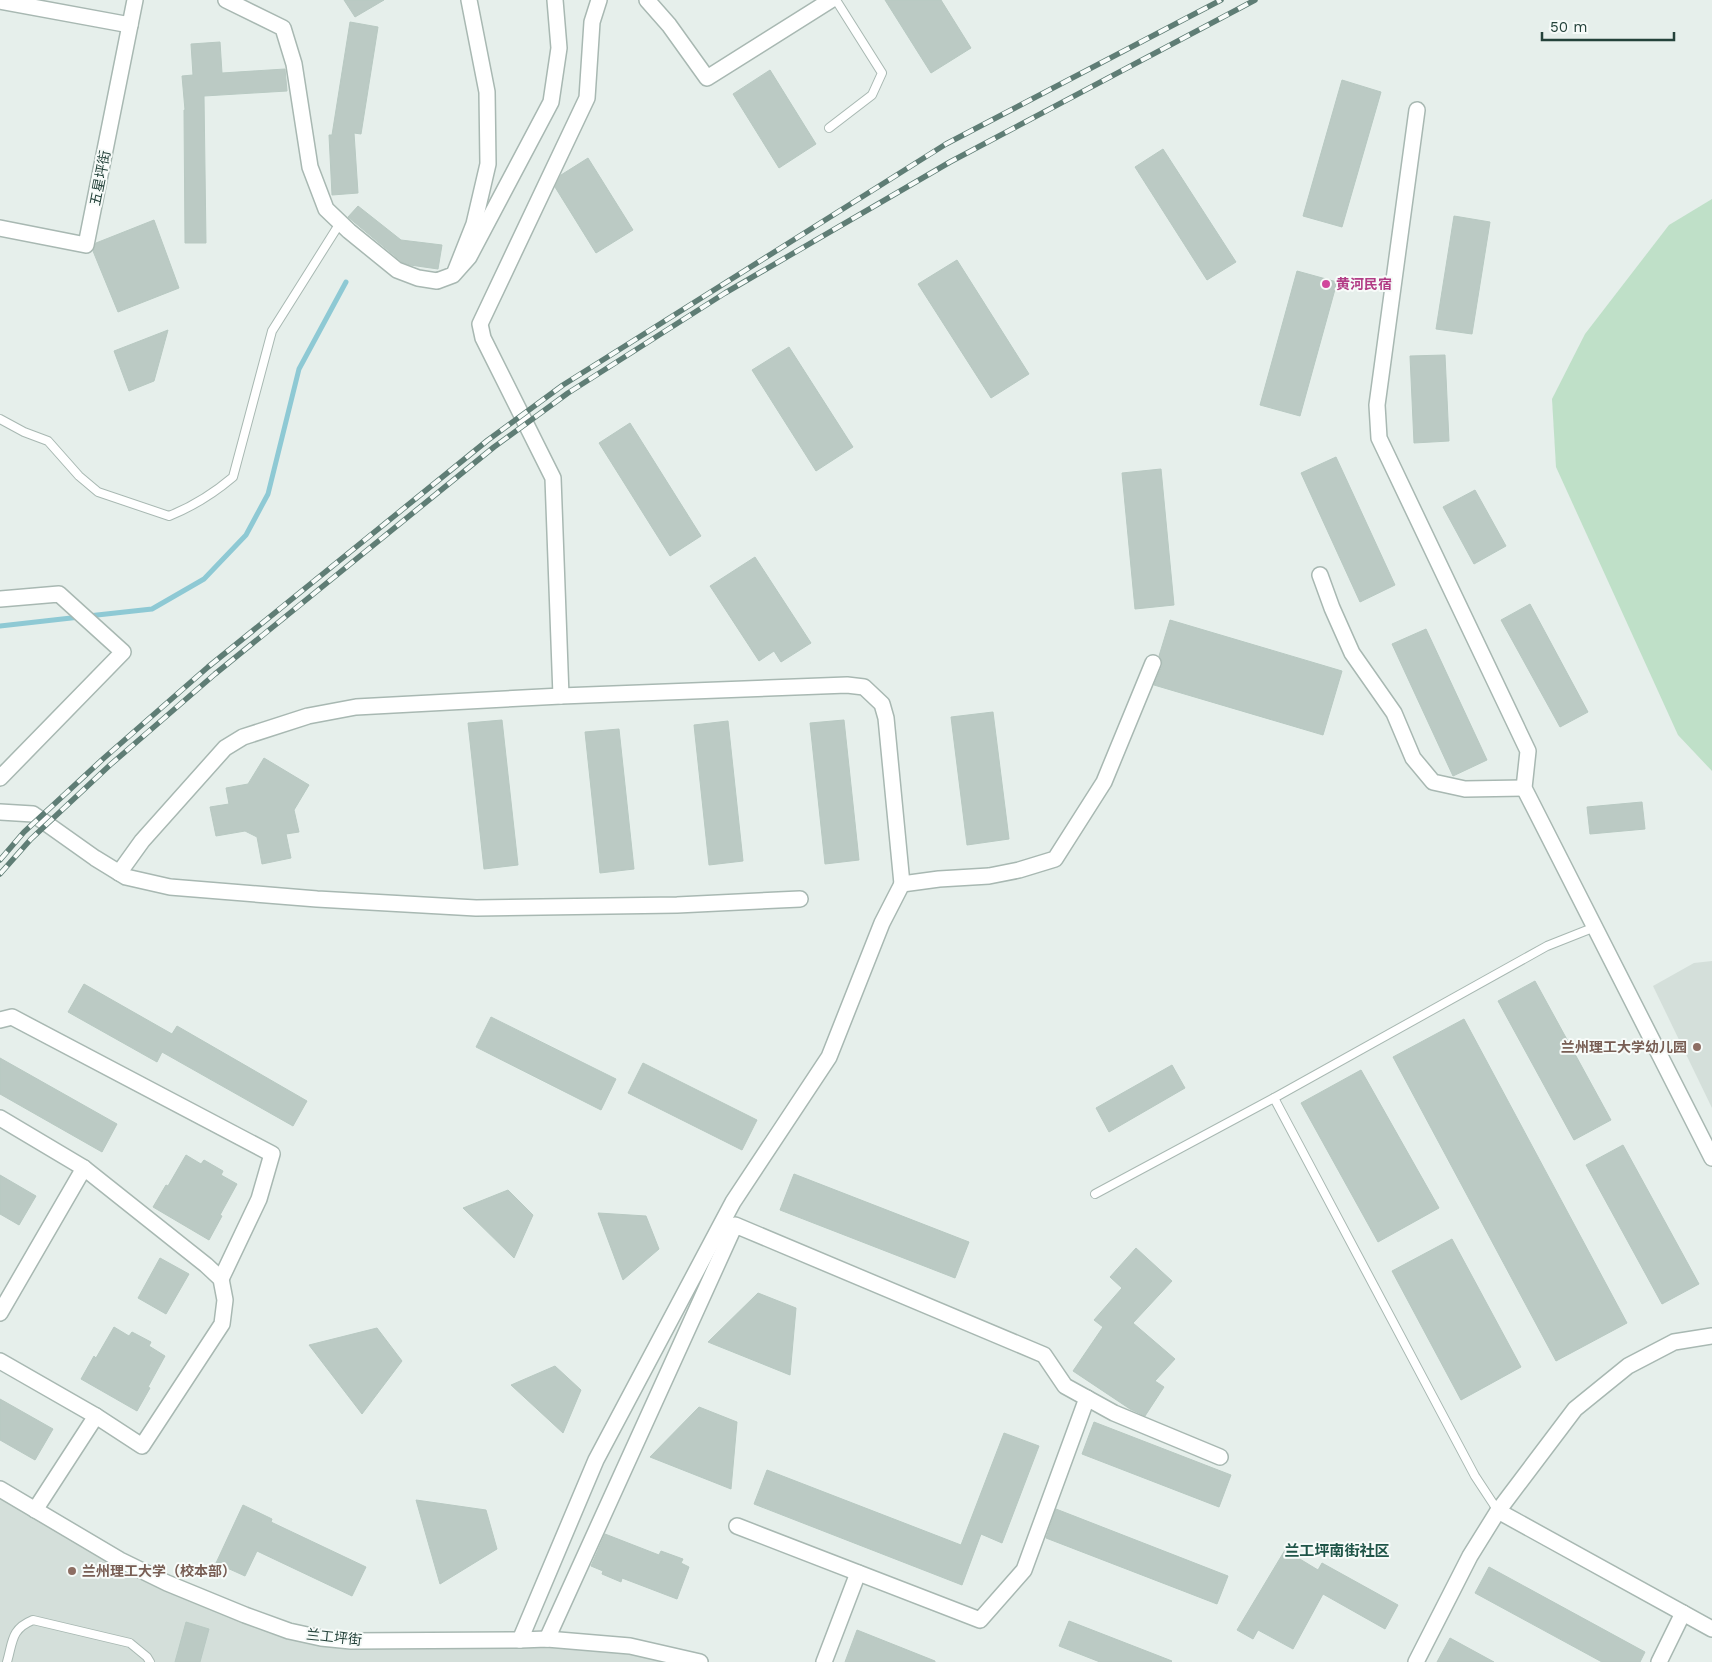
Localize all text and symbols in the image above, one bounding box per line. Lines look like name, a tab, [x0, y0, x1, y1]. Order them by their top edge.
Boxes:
scale bar	[1542, 10, 1674, 42]
text: 50 m	[1550, 18, 1587, 36]
street label: 五星坪街	[87, 149, 113, 207]
place label: 黄河民宿	[1336, 276, 1392, 292]
marker: 黄河民宿	[1320, 278, 1332, 290]
place label: 兰州理工大学幼儿园	[1561, 1039, 1687, 1055]
marker: 兰州理工大学幼儿园	[1691, 1041, 1703, 1053]
district label: 兰工坪南街社区	[1284, 1542, 1390, 1560]
place label: 兰州理工大学（校本部）	[82, 1563, 236, 1579]
marker: 兰州理工大学（校本部）	[66, 1565, 78, 1577]
street label: 兰工坪街	[305, 1626, 363, 1648]

